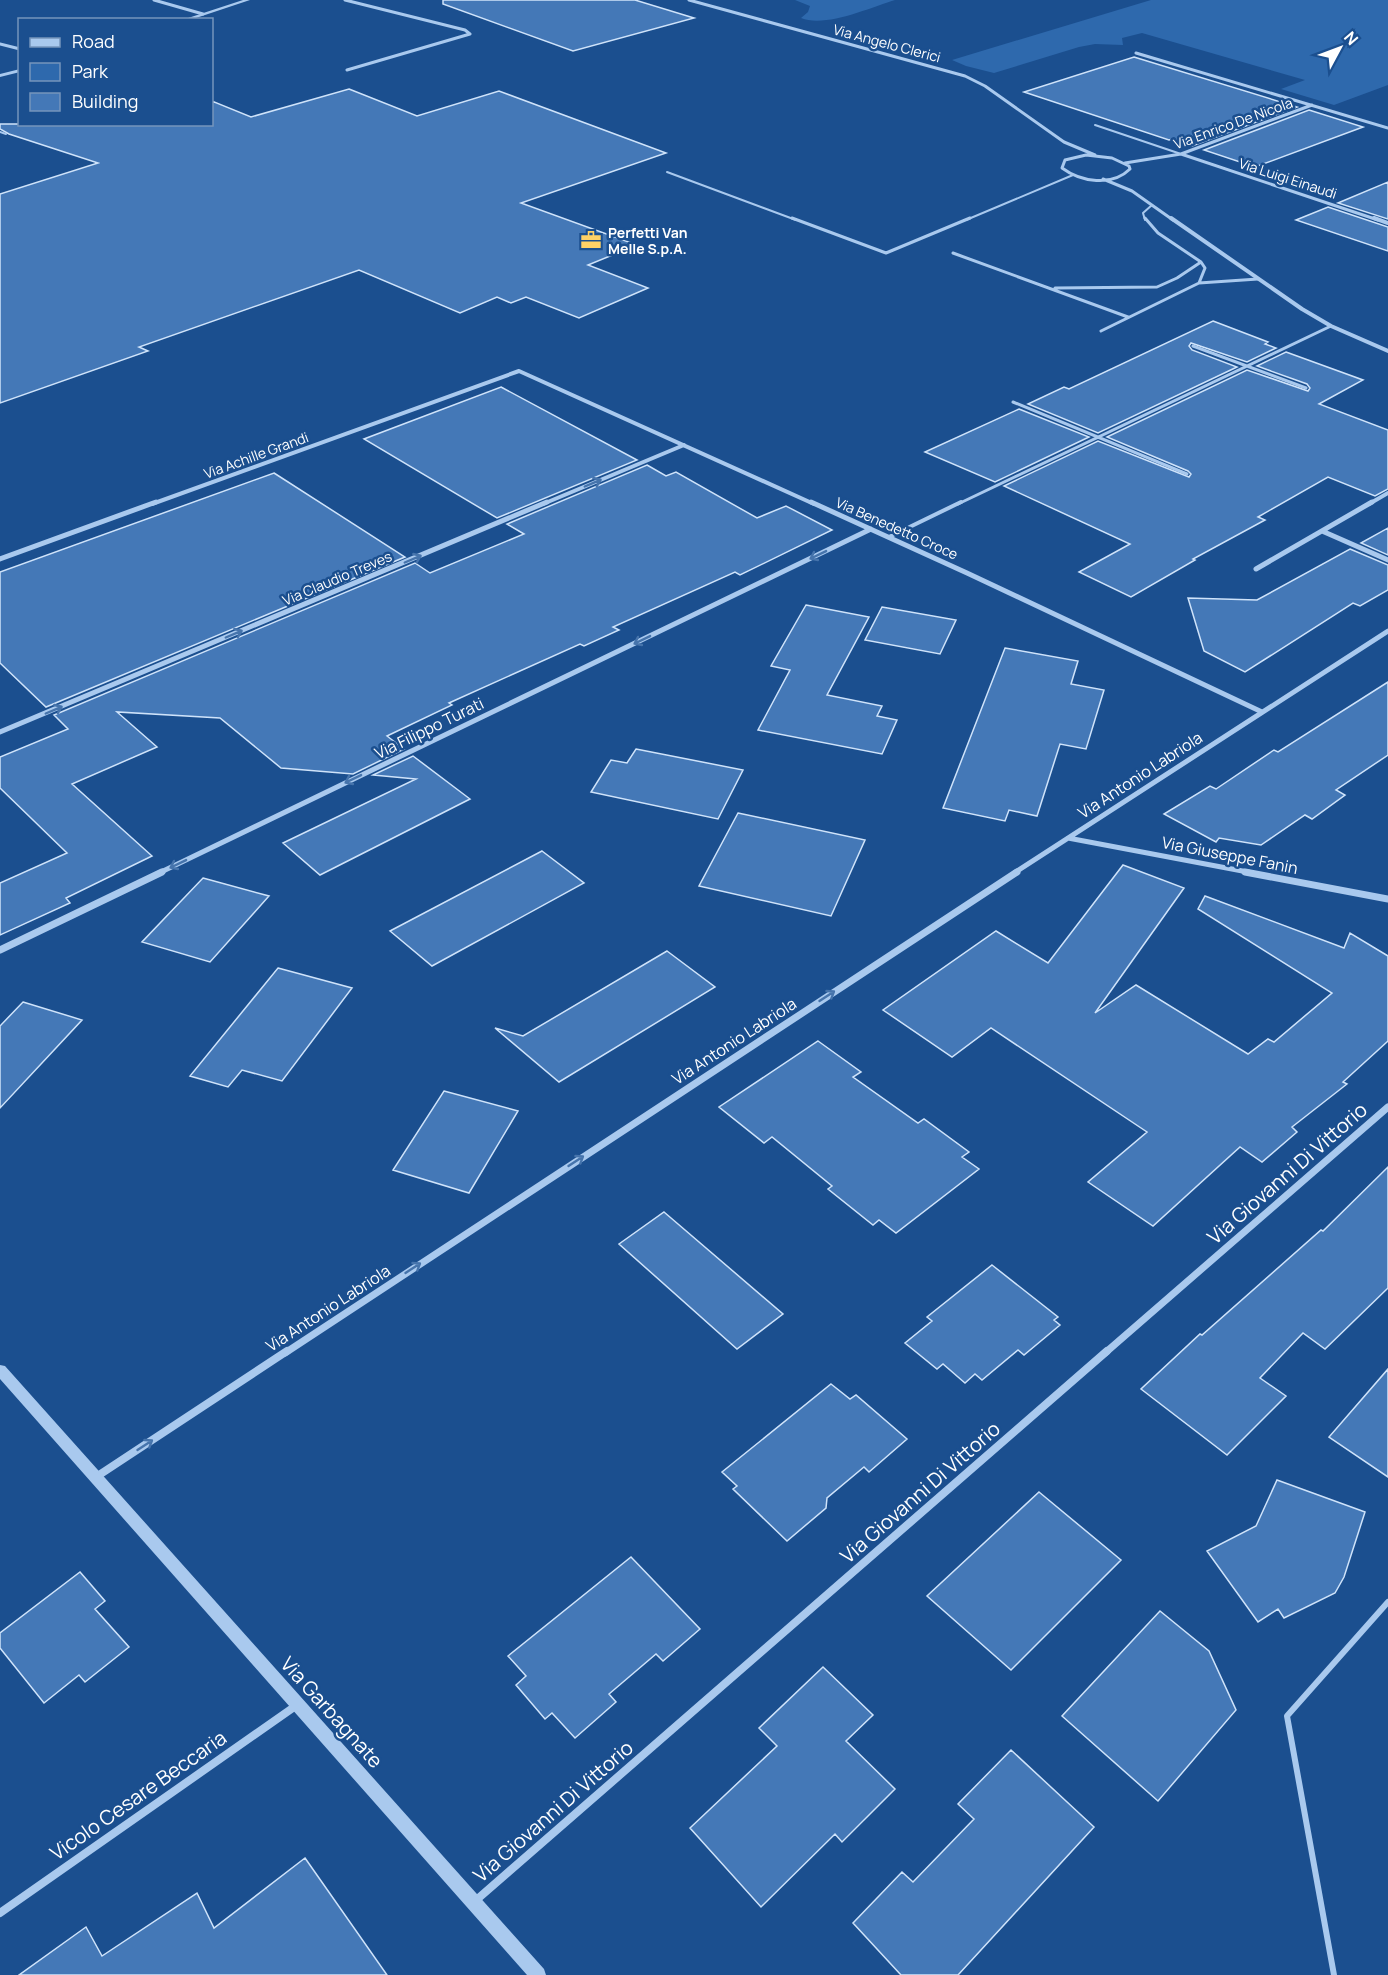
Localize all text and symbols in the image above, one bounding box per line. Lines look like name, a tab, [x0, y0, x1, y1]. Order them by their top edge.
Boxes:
legend	[18, 18, 213, 126]
north arrow	[1310, 18, 1370, 78]
street label: Via Angelo Clerici	[831, 20, 943, 66]
text: N	[1339, 27, 1363, 50]
text: Road	[72, 29, 115, 53]
text: Park	[72, 59, 109, 83]
text: Building	[72, 89, 138, 113]
street label: Via Enrico De Nicola	[1171, 93, 1295, 153]
street label: Via Luigi Einaudi	[1236, 153, 1340, 203]
place label: Perfetti Van Melle S.p.A.	[608, 223, 687, 258]
office icon: Perfetti Van Melle S.p.A.	[579, 228, 603, 252]
street label: Via Achille Grandi	[201, 427, 311, 483]
one-way arrow	[584, 477, 602, 488]
street label: Via Benedetto Croce	[833, 492, 961, 564]
street label: Via Claudio Treves	[279, 546, 395, 610]
one-way arrow	[809, 549, 827, 561]
one-way arrow	[404, 553, 422, 564]
one-way arrow	[224, 628, 242, 639]
one-way arrow	[634, 634, 652, 646]
street label: Via Filippo Turati	[371, 692, 487, 764]
one-way arrow	[44, 704, 63, 715]
street label: Via Antonio Labriola	[1073, 726, 1207, 824]
one-way arrow	[345, 774, 363, 786]
street label: Via Giuseppe Fanin	[1160, 831, 1300, 879]
one-way arrow	[169, 859, 187, 871]
one-way arrow	[818, 990, 835, 1003]
street label: Via Antonio Labriola	[667, 992, 801, 1090]
street label: Via Giovanni Di Vittorio	[1201, 1096, 1373, 1250]
one-way arrow	[567, 1155, 584, 1167]
street label: Via Antonio Labriola	[261, 1259, 395, 1357]
one-way arrow	[404, 1262, 421, 1274]
street label: Via Giovanni Di Vittorio	[834, 1415, 1006, 1569]
one-way arrow	[136, 1438, 153, 1451]
street label: Via Garbagnate	[275, 1651, 389, 1773]
street label: Vicolo Cesare Beccaria	[44, 1724, 232, 1866]
street label: Via Giovanni Di Vittorio	[467, 1734, 639, 1888]

